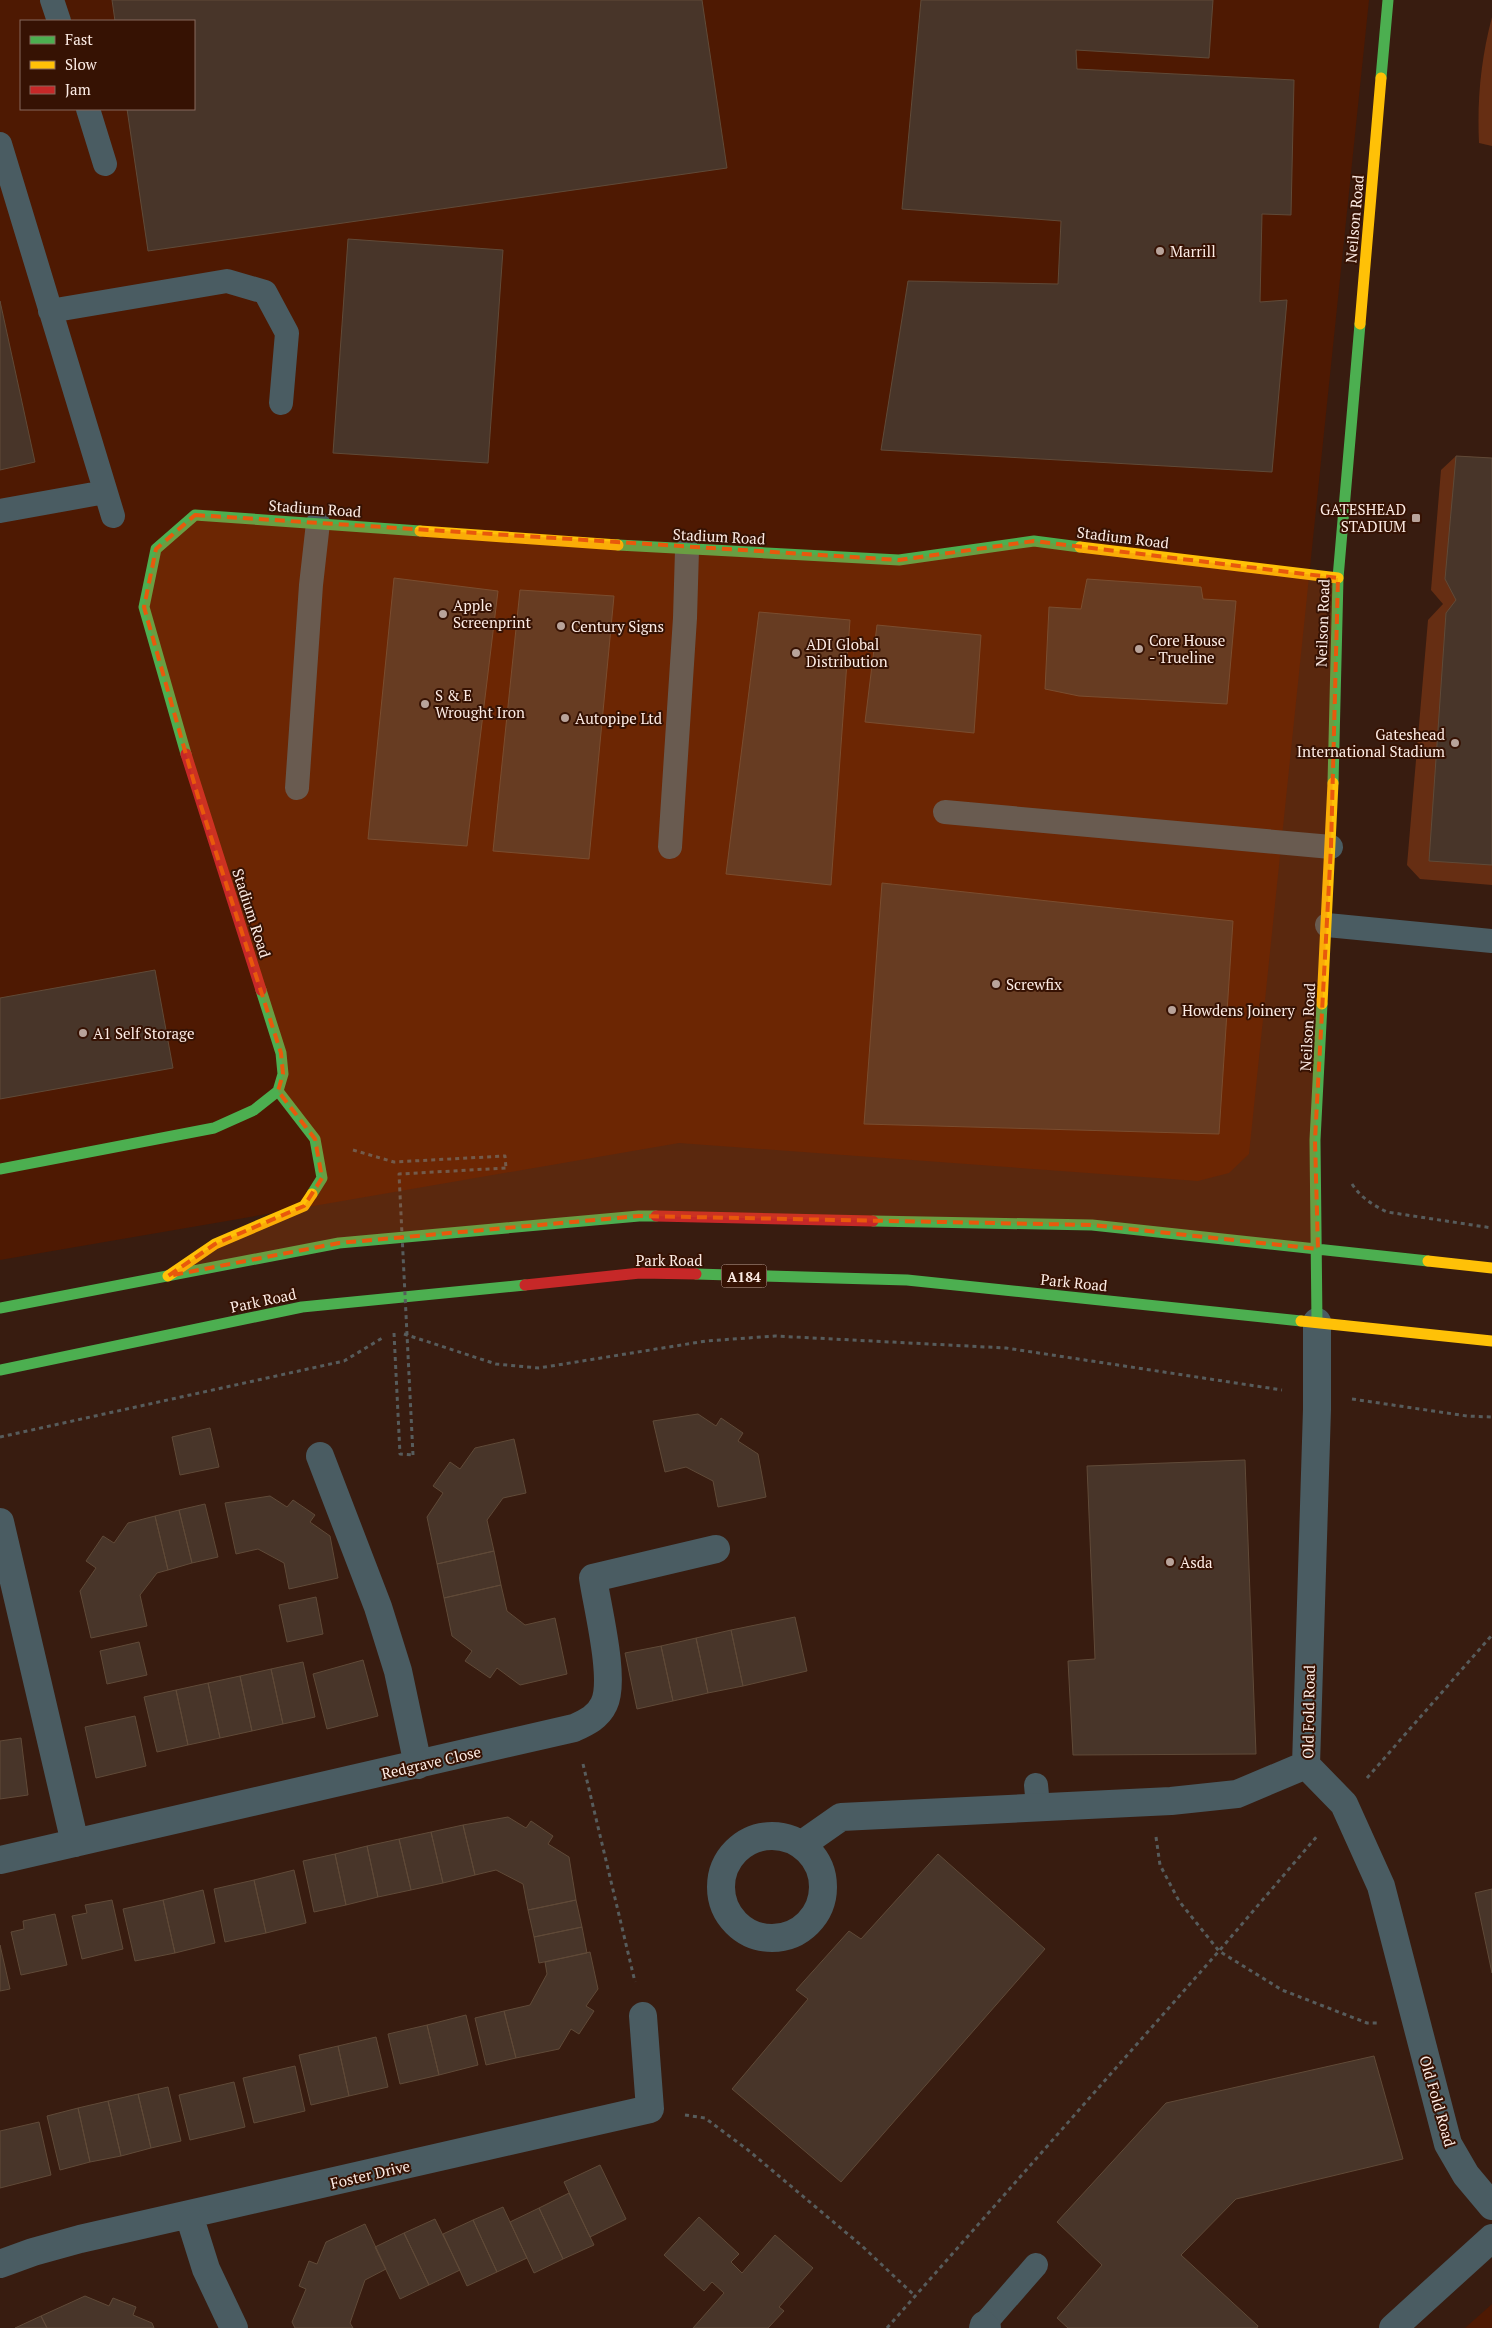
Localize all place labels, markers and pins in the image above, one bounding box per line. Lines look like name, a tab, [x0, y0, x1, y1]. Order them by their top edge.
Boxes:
place label: Marrill	[1170, 241, 1216, 261]
marker: Marrill	[1154, 245, 1166, 257]
place label: GATESHEAD STADIUM	[1320, 499, 1406, 536]
marker: GATESHEAD STADIUM	[1410, 512, 1422, 524]
place label: Apple Screenprint	[453, 595, 531, 632]
marker: Apple Screenprint	[437, 608, 449, 620]
place label: Century Signs	[571, 616, 664, 636]
marker: Century Signs	[555, 620, 567, 632]
place label: Core House - Trueline	[1149, 630, 1225, 667]
place label: ADI Global Distribution	[806, 634, 888, 671]
marker: Core House - Trueline	[1133, 643, 1145, 655]
marker: ADI Global Distribution	[790, 647, 802, 659]
place label: S & E Wrought Iron	[435, 685, 525, 722]
marker: S & E Wrought Iron	[419, 698, 431, 710]
place label: Autopipe Ltd	[575, 708, 662, 728]
marker: Autopipe Ltd	[559, 712, 571, 724]
place label: Gateshead International Stadium	[1297, 724, 1445, 761]
marker: Gateshead International Stadium	[1449, 737, 1461, 749]
place label: Screwfix	[1006, 974, 1062, 994]
marker: Screwfix	[990, 978, 1002, 990]
place label: Howdens Joinery	[1182, 1000, 1295, 1020]
marker: Howdens Joinery	[1166, 1004, 1178, 1016]
place label: A1 Self Storage	[93, 1023, 194, 1043]
marker: A1 Self Storage	[77, 1027, 89, 1039]
place label: Asda	[1180, 1552, 1213, 1572]
marker: Asda	[1164, 1556, 1176, 1568]

